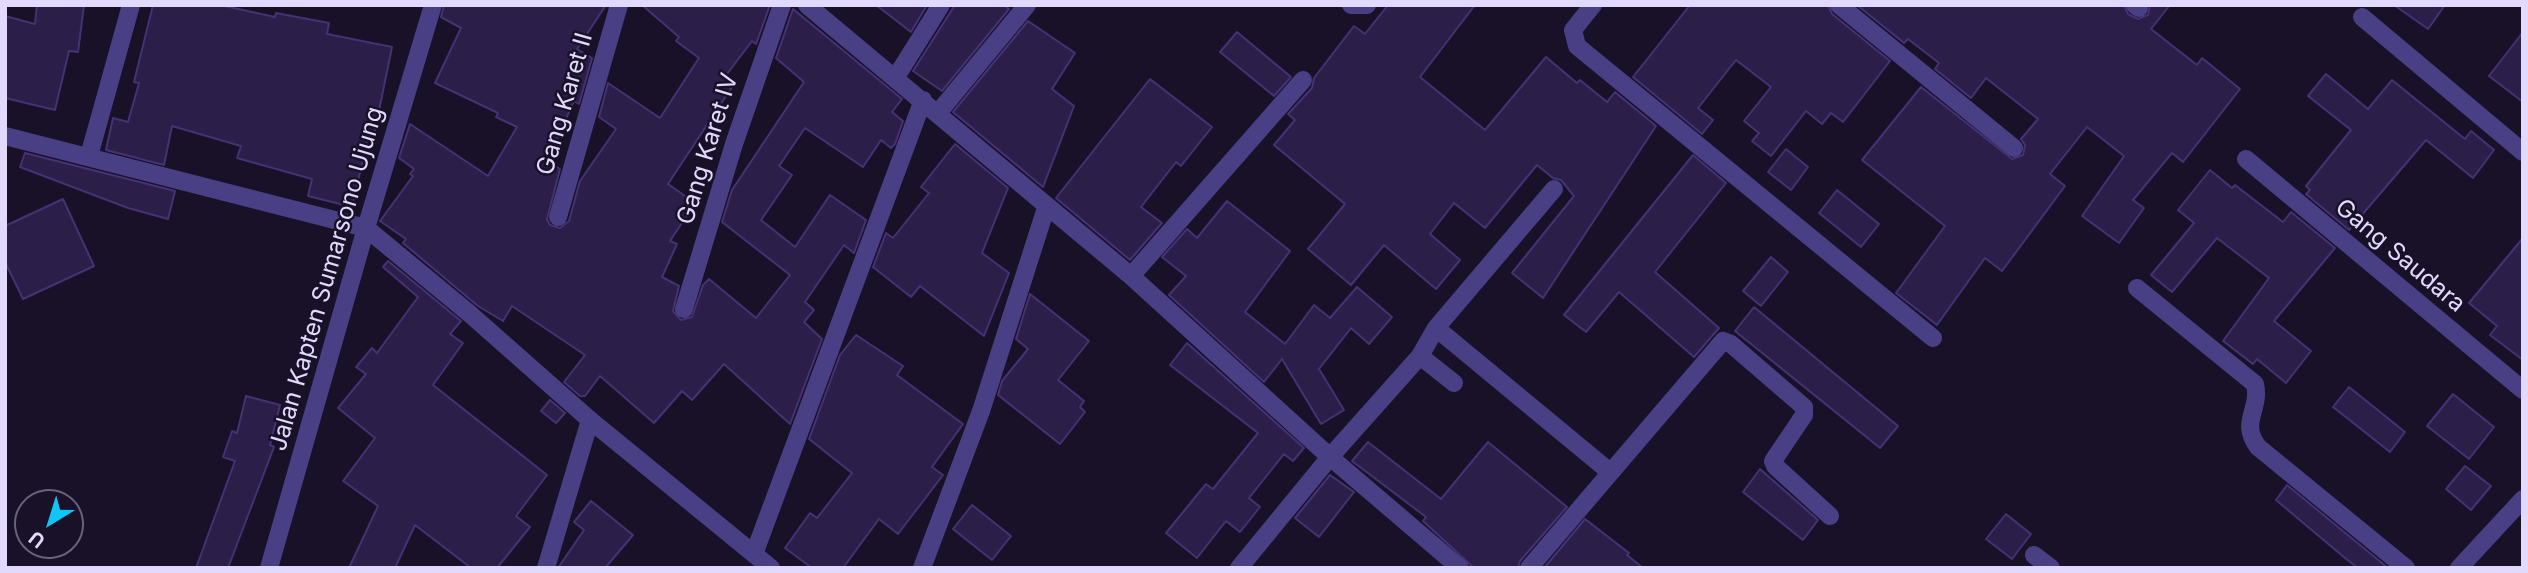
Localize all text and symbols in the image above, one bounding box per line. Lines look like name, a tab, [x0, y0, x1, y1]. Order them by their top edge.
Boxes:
street label: Gang Karet II	[531, 29, 599, 179]
street label: Gang Karet IV	[671, 70, 745, 228]
street label: Jalan Kapten Sumarsono Ujung	[264, 104, 390, 454]
street label: Gang Saudara	[2329, 193, 2471, 319]
north arrow	[14, 489, 84, 559]
text: U	[24, 526, 50, 553]

